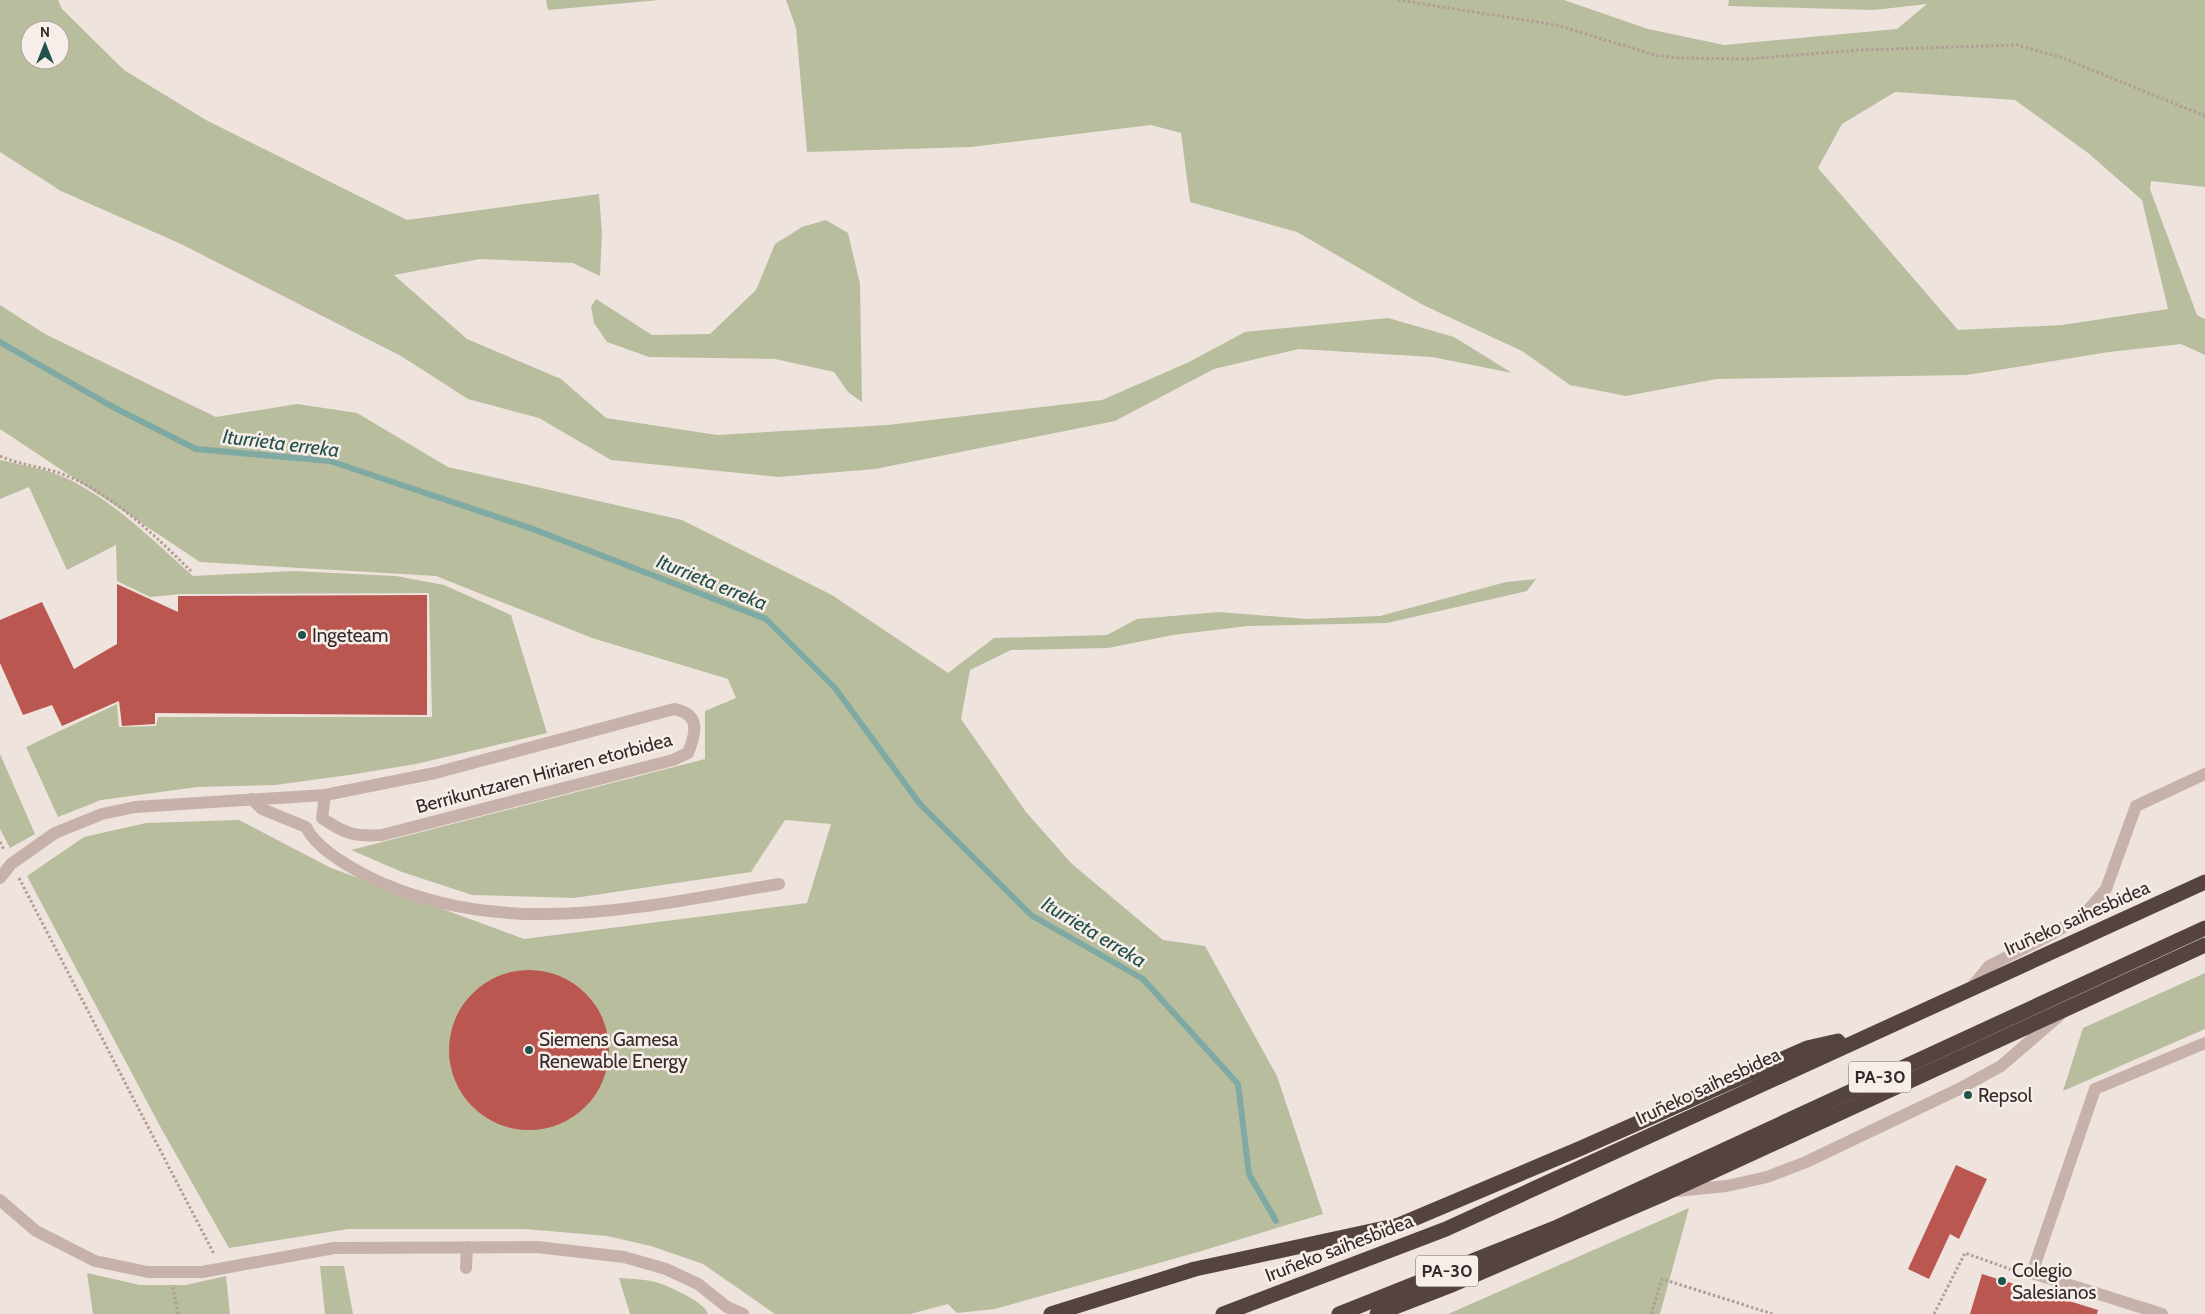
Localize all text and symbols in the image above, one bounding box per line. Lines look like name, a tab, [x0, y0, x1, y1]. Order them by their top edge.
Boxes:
north arrow	[20, 20, 70, 70]
text: N	[40, 23, 50, 41]
water label: Iturrieta erreka	[221, 424, 341, 462]
water label: Iturrieta erreka	[653, 549, 771, 615]
place label: Ingeteam	[312, 624, 388, 647]
marker: Ingeteam	[296, 629, 308, 641]
street label: Berrikuntzaren Hiriaren etorbidea	[413, 728, 675, 818]
street label: Iruñeko saihesbidea	[2001, 876, 2153, 960]
water label: Iturrieta erreka	[1038, 891, 1150, 973]
place label: Siemens Gamesa Renewable Energy	[539, 1028, 688, 1073]
street label: Iruñeko saihesbidea	[1632, 1042, 1784, 1130]
marker: Siemens Gamesa Renewable Energy	[523, 1044, 535, 1056]
road number: PA-30	[1849, 1062, 1911, 1092]
place label: Repsol	[1978, 1084, 2033, 1107]
marker: Repsol	[1962, 1089, 1974, 1101]
street label: Iruñeko saihesbidea	[1262, 1209, 1416, 1287]
road number: PA-30	[1416, 1256, 1478, 1286]
place label: Colegio Salesianos	[2012, 1259, 2096, 1304]
marker: Colegio Salesianos	[1996, 1275, 2008, 1287]

